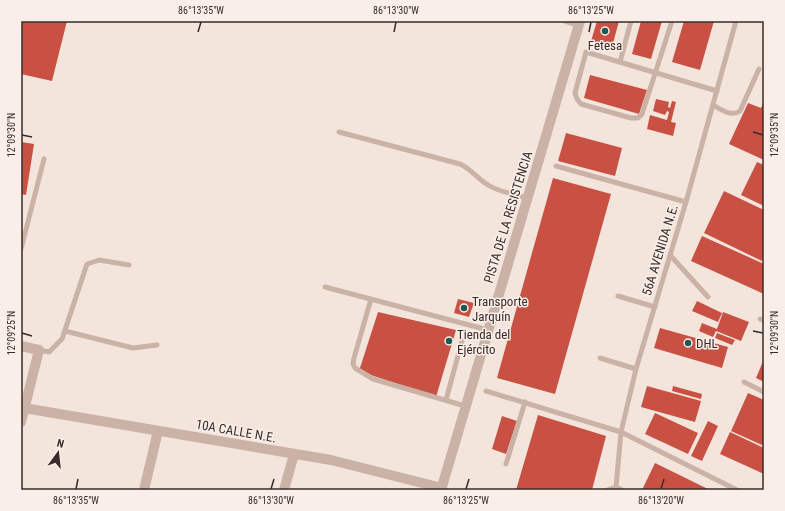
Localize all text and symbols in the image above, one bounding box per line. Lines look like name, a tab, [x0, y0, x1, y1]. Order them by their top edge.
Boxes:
text: 86°13'35"W	[178, 5, 224, 16]
text: 86°13'30"W	[373, 5, 419, 16]
text: 86°13'25"W	[568, 5, 614, 16]
marker: Fetesa	[600, 26, 610, 36]
place label: Fetesa	[588, 38, 622, 53]
text: 12°09'30"N	[6, 113, 17, 157]
text: 12°09'35"N	[769, 113, 780, 157]
street label: PISTA DE LA RESISTENCIA	[481, 149, 535, 285]
street label: 56A AVENIDA N.E.	[639, 203, 681, 297]
place label: Transporte Jarquín	[472, 294, 528, 324]
marker: Transporte Jarquín	[459, 303, 469, 313]
text: 12°09'25"N	[6, 311, 17, 355]
text: 12°09'30"N	[769, 311, 780, 355]
place label: Tienda del Ejército	[457, 327, 510, 357]
marker: Tienda del Ejército	[444, 336, 454, 346]
place label: DHL	[696, 336, 718, 351]
marker: DHL	[683, 338, 693, 348]
street label: 10A CALLE N.E.	[195, 417, 277, 445]
north arrow	[38, 433, 78, 473]
text: N	[56, 437, 66, 451]
text: 86°13'35"W	[53, 495, 99, 506]
text: 86°13'30"W	[248, 495, 294, 506]
text: 86°13'25"W	[443, 495, 489, 506]
text: 86°13'20"W	[638, 495, 684, 506]

